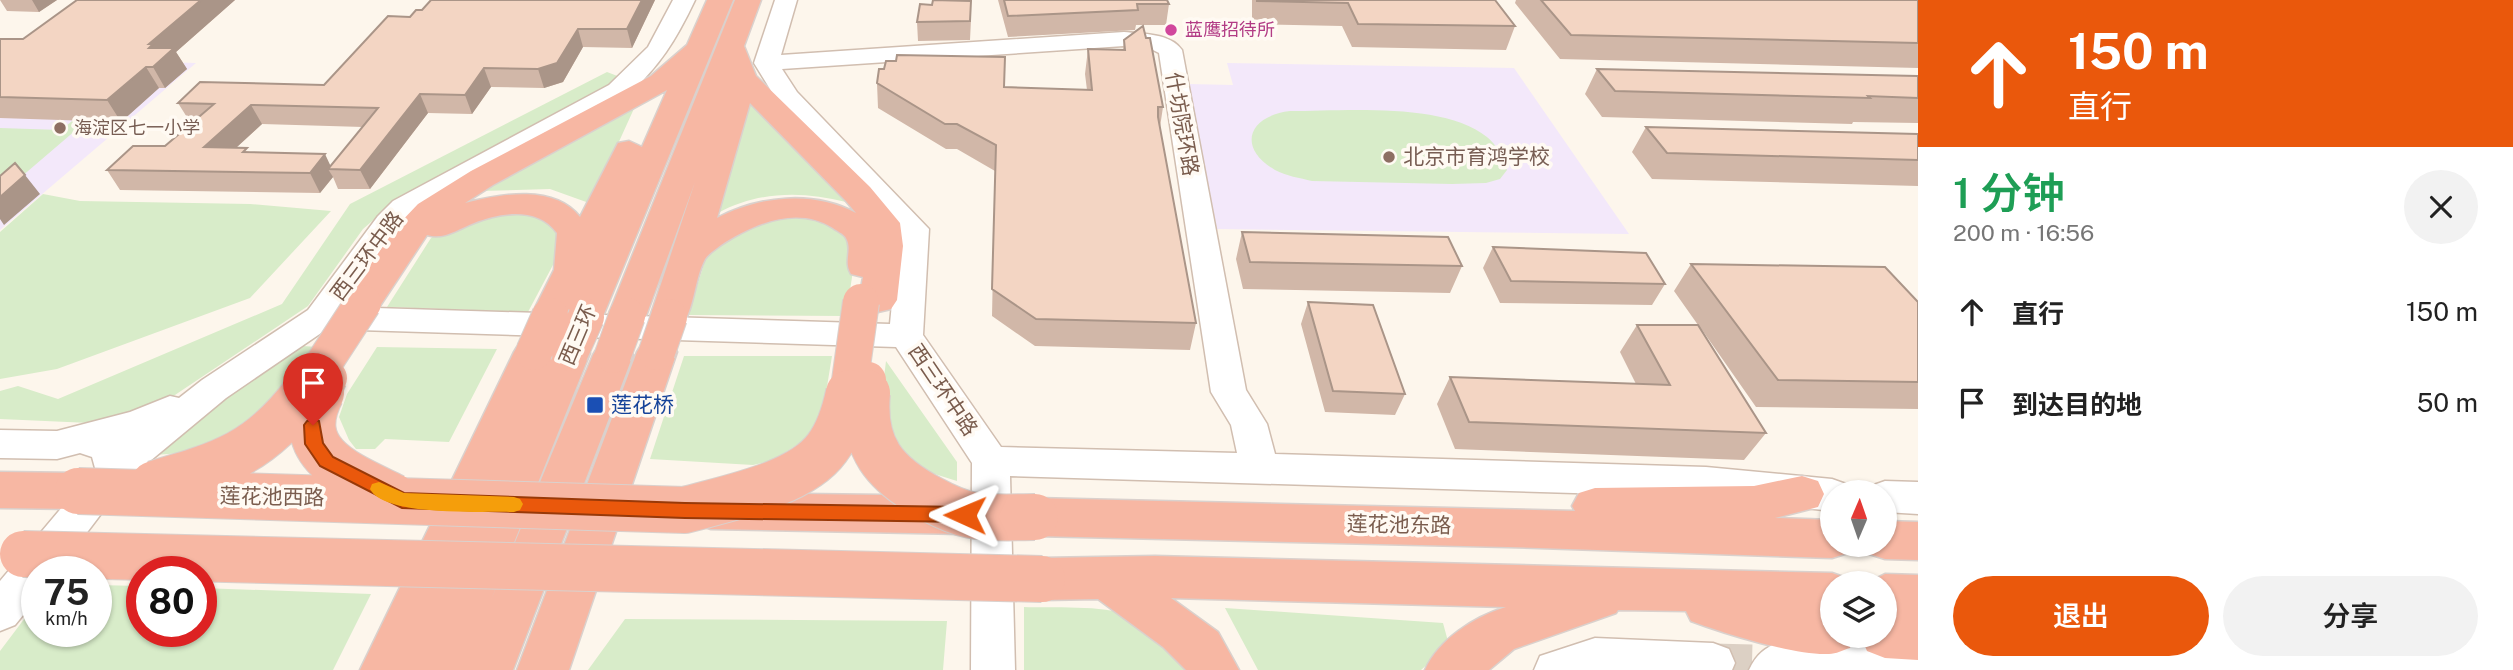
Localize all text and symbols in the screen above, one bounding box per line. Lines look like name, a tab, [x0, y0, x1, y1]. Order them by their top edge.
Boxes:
place label: 蓝鹰招待所	[1185, 19, 1275, 40]
marker: 蓝鹰招待所	[1163, 22, 1179, 38]
text: 150 m	[2068, 22, 2209, 80]
icon: ahead	[1953, 28, 2044, 119]
street label: 什坊院环路	[1161, 70, 1204, 178]
text: 直行	[2068, 88, 2132, 125]
place label: 海淀区七一小学	[74, 117, 200, 138]
marker: 海淀区七一小学	[52, 120, 68, 136]
place label: 北京市育鸿学校	[1403, 144, 1550, 169]
marker: 北京市育鸿学校	[1381, 149, 1397, 165]
text: 1 分钟	[1953, 168, 2064, 217]
button: close	[2404, 170, 2478, 244]
street label: 西三环中路	[325, 206, 408, 305]
text: 200 m · 16:56	[1953, 219, 2094, 246]
icon: ahead	[1953, 293, 1991, 331]
text: 150 m	[2406, 296, 2478, 327]
text: 直行	[2012, 298, 2064, 329]
street label: 西三环	[554, 301, 601, 369]
street label: 西三环中路	[904, 339, 983, 440]
pin	[283, 353, 343, 425]
icon: arrive	[294, 364, 332, 402]
icon: arrive	[1953, 384, 1991, 422]
text: 50 m	[2417, 387, 2478, 418]
text: 到达目的地	[2012, 389, 2142, 420]
place label: 莲花桥	[611, 392, 674, 417]
marker: 莲花桥	[585, 395, 605, 415]
position arrow	[928, 478, 1002, 552]
north arrow	[1820, 480, 1897, 556]
map controls	[1820, 480, 1897, 648]
street label: 莲花池西路	[219, 483, 325, 510]
street label: 莲花池东路	[1346, 511, 1452, 538]
speed limit sign: 80	[126, 556, 217, 647]
button: layers	[1820, 571, 1897, 648]
text: 75	[44, 572, 89, 613]
button: 退出	[1953, 576, 2209, 656]
button: 分享	[2223, 576, 2478, 656]
text: km/h	[45, 608, 88, 629]

